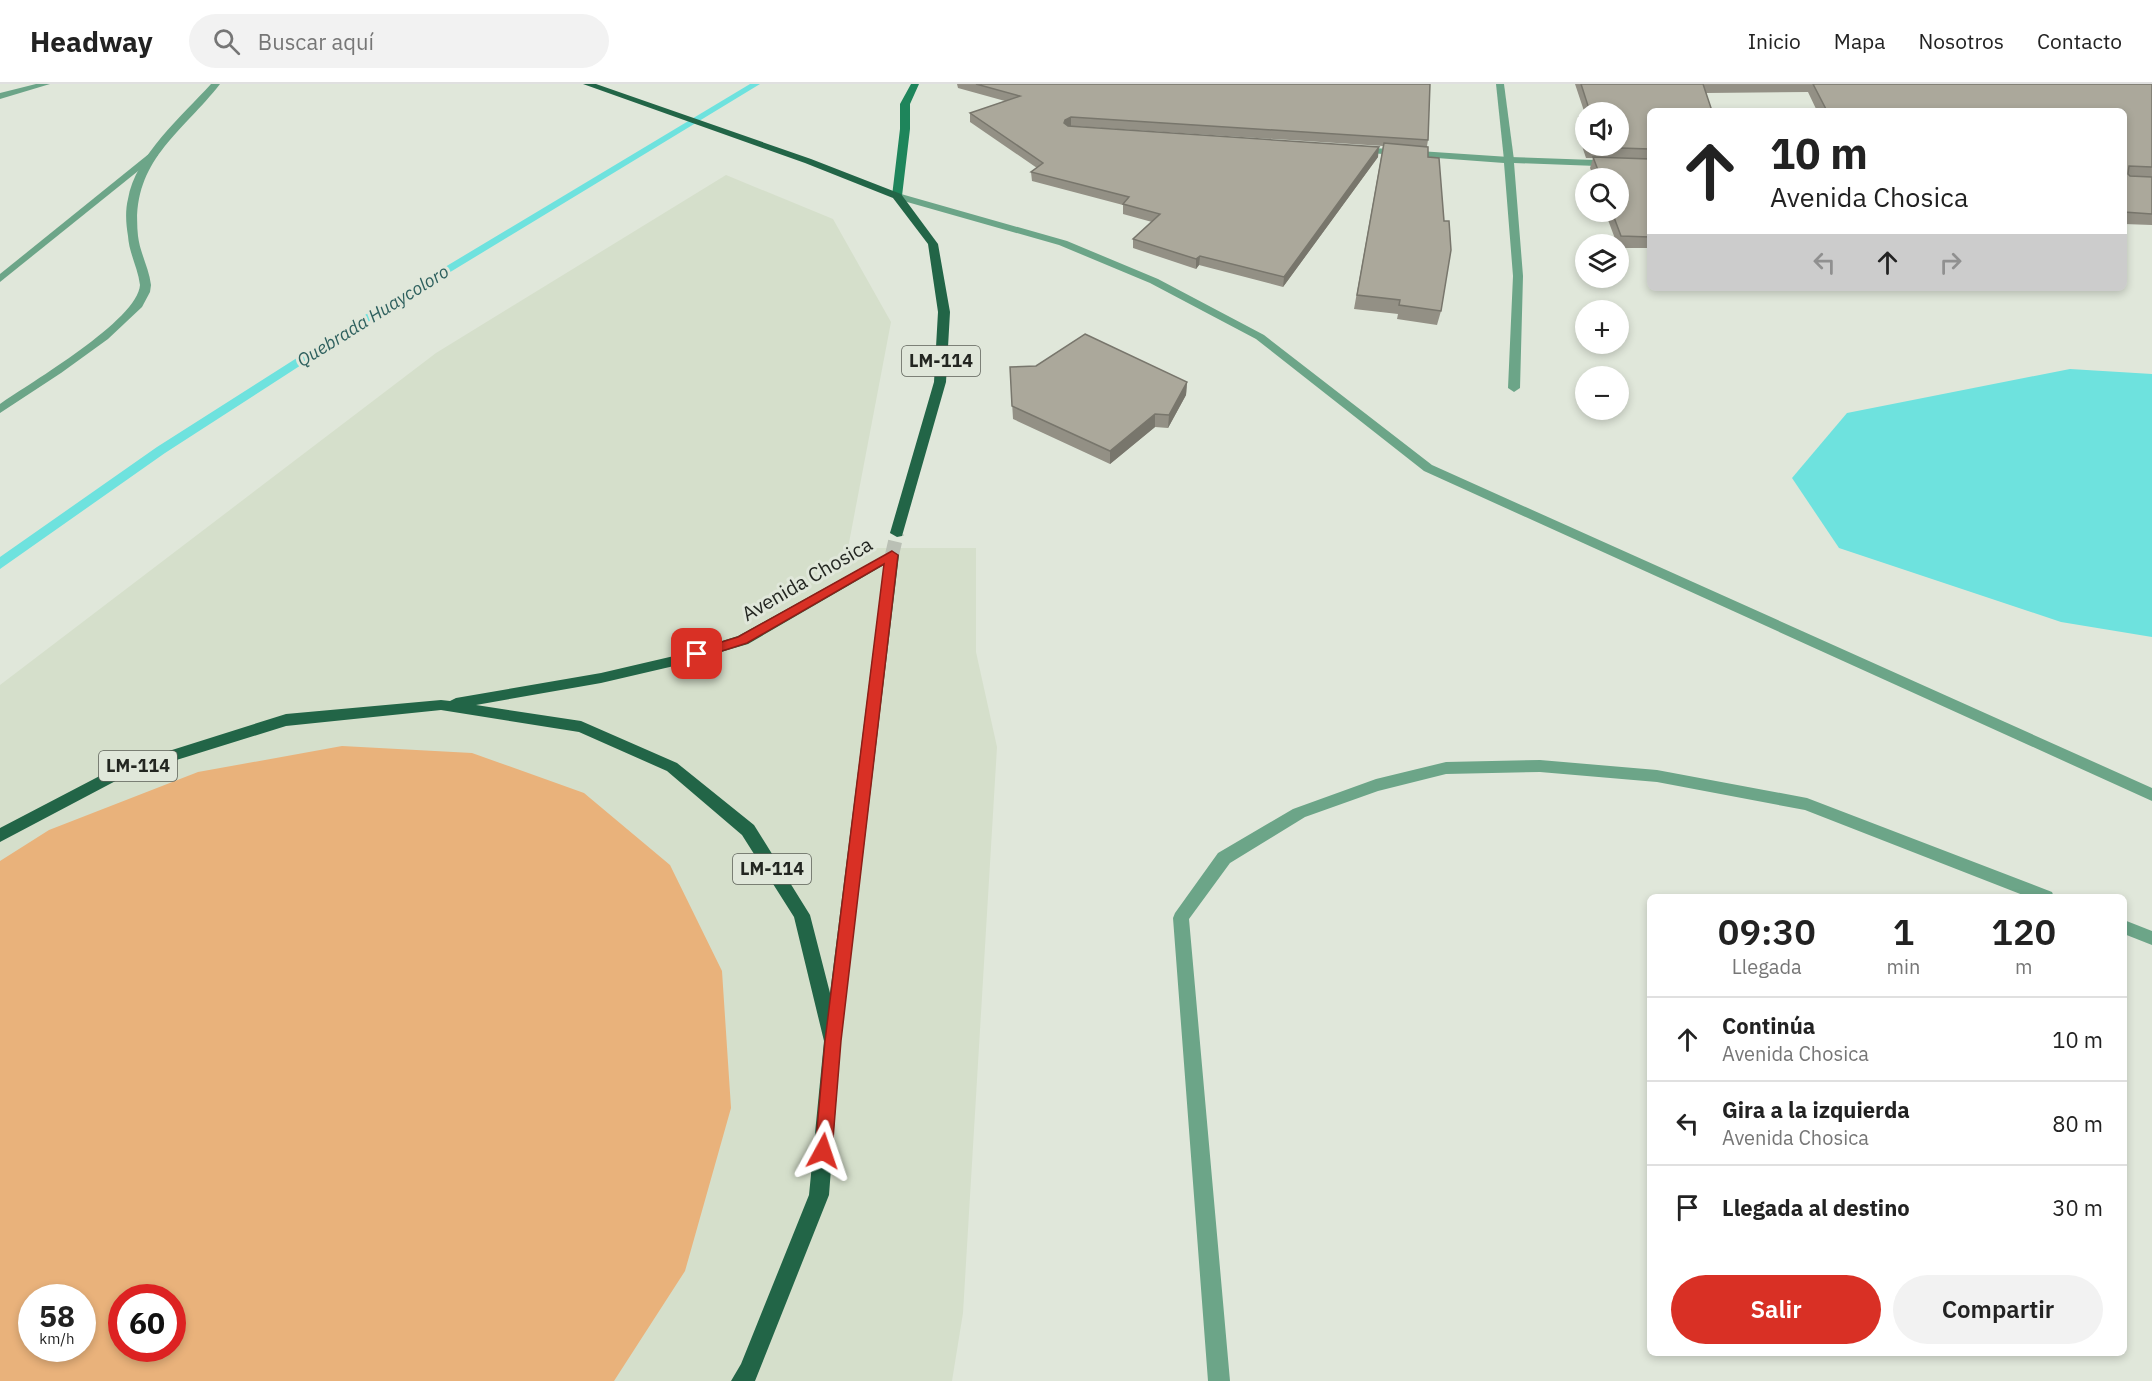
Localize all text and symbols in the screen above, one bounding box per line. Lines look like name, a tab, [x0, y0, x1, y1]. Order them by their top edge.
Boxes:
search box	[189, 14, 609, 68]
text: Headway	[30, 23, 153, 60]
icon: search	[210, 25, 243, 58]
text: Buscar aquí	[258, 27, 374, 56]
text: Inicio	[1748, 27, 1801, 55]
text: Mapa	[1834, 27, 1886, 55]
text: Nosotros	[1919, 27, 2004, 55]
text: Contacto	[2037, 27, 2122, 55]
map controls	[1575, 102, 1629, 420]
button: sound	[1575, 102, 1629, 156]
text: 10 m	[1770, 126, 1868, 181]
icon: ahead	[1671, 132, 1749, 210]
button: search	[1575, 168, 1629, 222]
text: Avenida Chosica	[1770, 179, 1968, 214]
button: layers	[1575, 234, 1629, 288]
icon: left	[1808, 246, 1841, 279]
icon: ahead	[1871, 246, 1904, 279]
icon: right	[1934, 246, 1967, 279]
water label: Quebrada Huaycoloro	[292, 259, 453, 372]
button: +	[1575, 300, 1629, 354]
road number: LM-114	[902, 346, 980, 376]
button: −	[1575, 366, 1629, 420]
street label: Avenida Chosica	[736, 530, 877, 627]
pin	[671, 628, 722, 679]
icon: arrive	[680, 637, 713, 670]
road number: LM-114	[99, 751, 177, 781]
road number: LM-114	[733, 854, 811, 884]
text: 09:30	[1718, 908, 1816, 955]
text: 1	[1893, 908, 1914, 955]
text: 120	[1991, 908, 2056, 955]
text: Llegada	[1732, 953, 1802, 980]
text: min	[1887, 953, 1920, 980]
text: m	[2015, 953, 2032, 980]
text: Continúa	[1722, 1011, 1815, 1040]
icon: ahead	[1671, 1023, 1704, 1056]
text: 10 m	[2052, 1025, 2103, 1054]
text: Avenida Chosica	[1722, 1040, 1869, 1067]
text: Gira a la izquierda	[1722, 1095, 1910, 1124]
icon: left	[1671, 1107, 1704, 1140]
text: 80 m	[2052, 1109, 2103, 1138]
position arrow	[791, 1119, 855, 1183]
text: Avenida Chosica	[1722, 1124, 1869, 1151]
icon: arrive	[1671, 1191, 1704, 1224]
text: Llegada al destino	[1722, 1193, 1910, 1222]
text: 30 m	[2052, 1193, 2103, 1222]
button: Salir	[1671, 1275, 1881, 1344]
button: Compartir	[1893, 1275, 2103, 1344]
speed limit sign: 60	[108, 1284, 186, 1362]
text: 58	[39, 1296, 75, 1335]
text: km/h	[39, 1329, 75, 1348]

